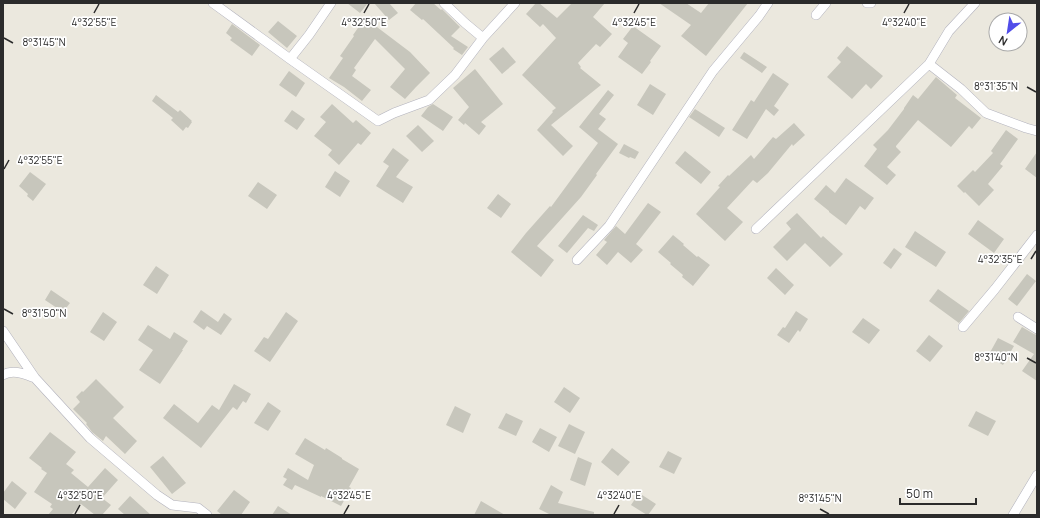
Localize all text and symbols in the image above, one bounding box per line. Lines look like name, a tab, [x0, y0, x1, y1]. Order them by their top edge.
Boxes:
north arrow	[988, 12, 1028, 52]
text: 4°32'55"E	[72, 15, 117, 29]
text: 4°32'50"E	[341, 15, 387, 29]
text: 4°32'45"E	[612, 15, 656, 29]
text: 4°32'40"E	[882, 15, 926, 29]
text: N	[995, 33, 1010, 50]
text: 8°31'45"N	[22, 35, 66, 49]
text: 8°31'35"N	[974, 79, 1018, 93]
text: 4°32'55"E	[18, 153, 63, 167]
text: 4°32'35"E	[978, 252, 1023, 266]
text: 8°31'50"N	[22, 306, 66, 320]
text: 8°31'40"N	[974, 350, 1018, 364]
scale bar	[900, 480, 976, 506]
text: 50 m	[906, 485, 933, 502]
text: 4°32'50"E	[57, 488, 103, 502]
text: 4°32'45"E	[327, 488, 371, 502]
text: 4°32'40"E	[597, 488, 641, 502]
text: 8°31'45"N	[798, 491, 842, 505]

